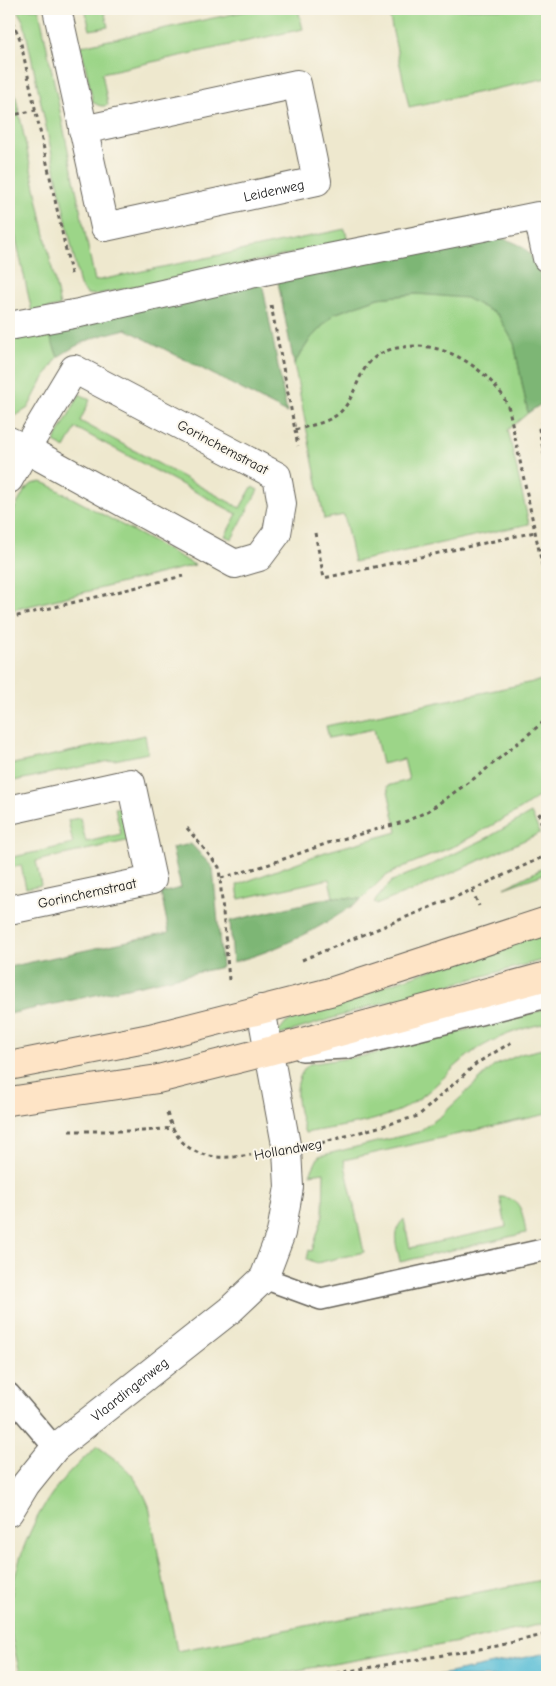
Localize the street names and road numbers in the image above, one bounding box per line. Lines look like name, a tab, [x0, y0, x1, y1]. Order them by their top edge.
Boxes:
street label: Leidenweg	[242, 176, 306, 206]
street label: Gorinchemstraat	[174, 416, 272, 479]
street label: Gorinchemstraat	[36, 875, 139, 912]
street label: Hollandweg	[253, 1135, 323, 1164]
street label: Vlaardingenweg	[88, 1354, 172, 1425]

